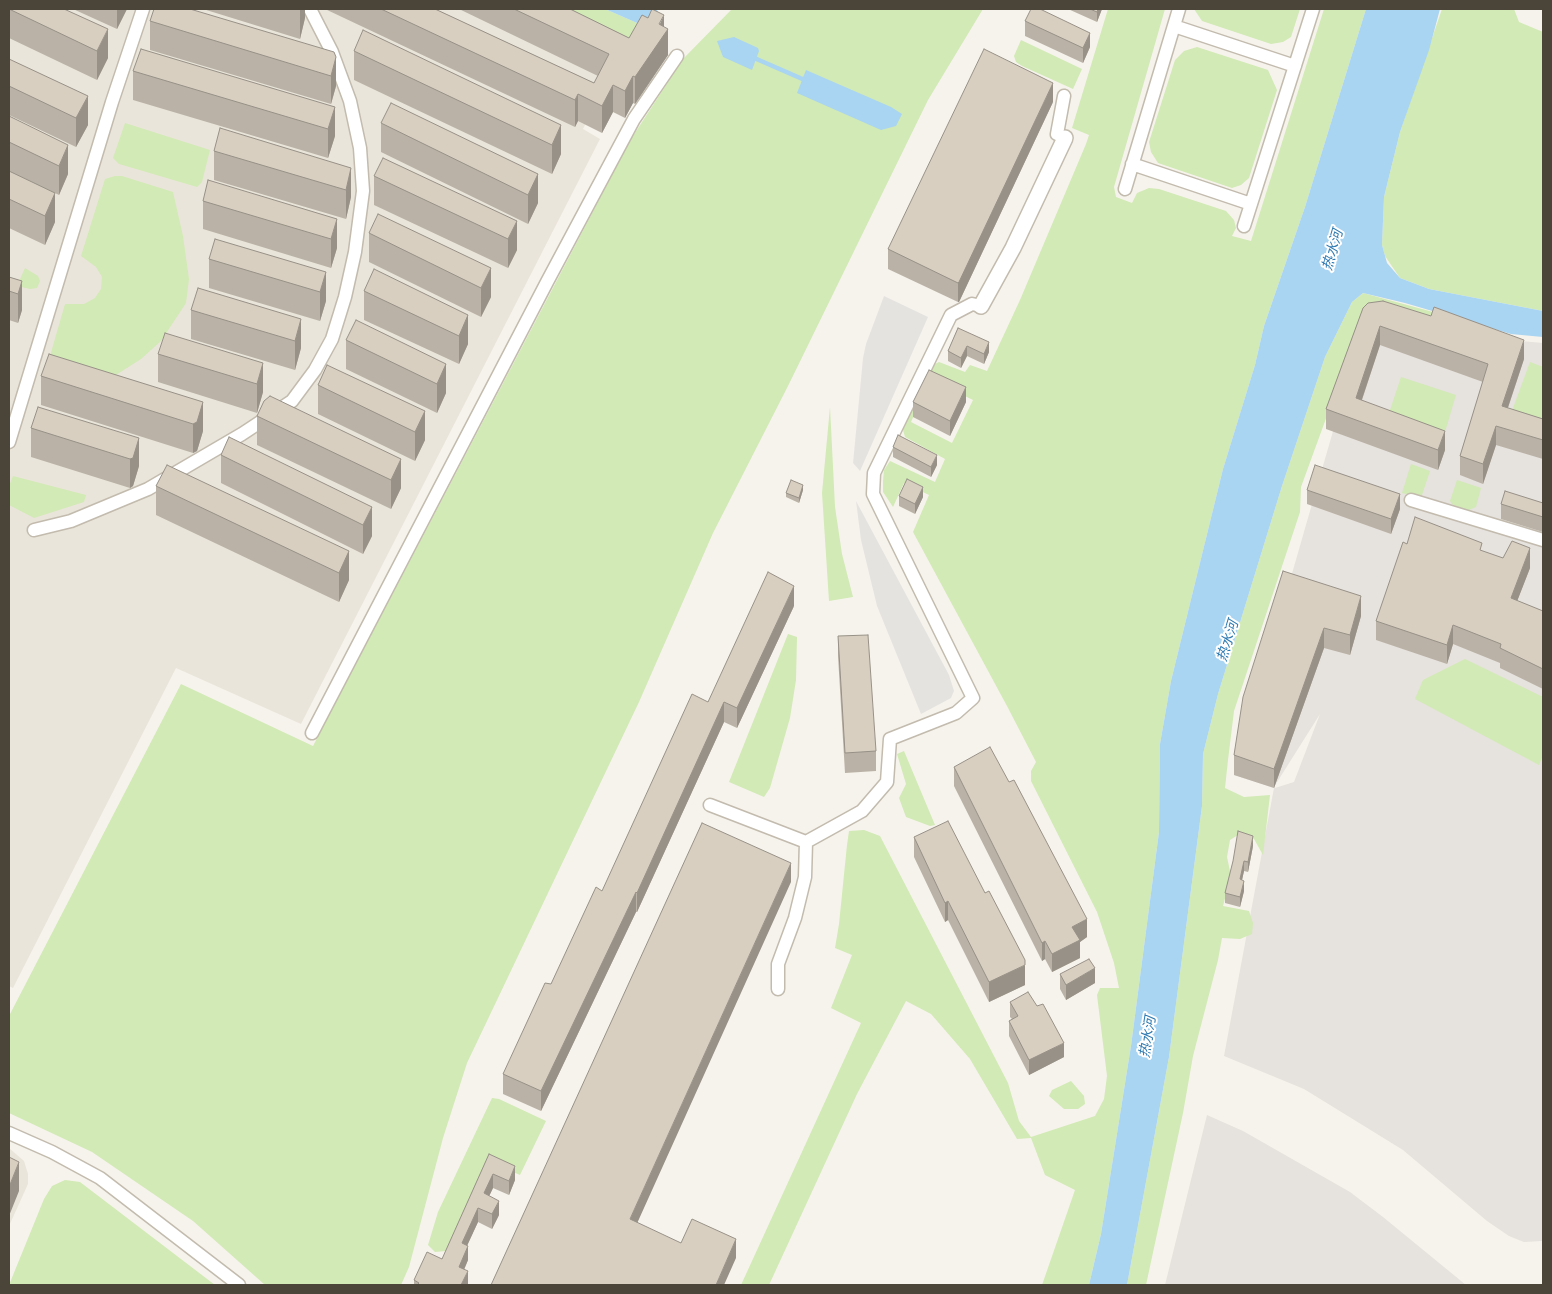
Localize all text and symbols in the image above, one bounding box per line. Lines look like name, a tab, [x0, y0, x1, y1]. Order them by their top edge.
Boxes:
water label: 热水河	[1319, 227, 1347, 273]
water label: 热水河	[1214, 618, 1242, 664]
water label: 热水河	[1136, 1015, 1160, 1059]

